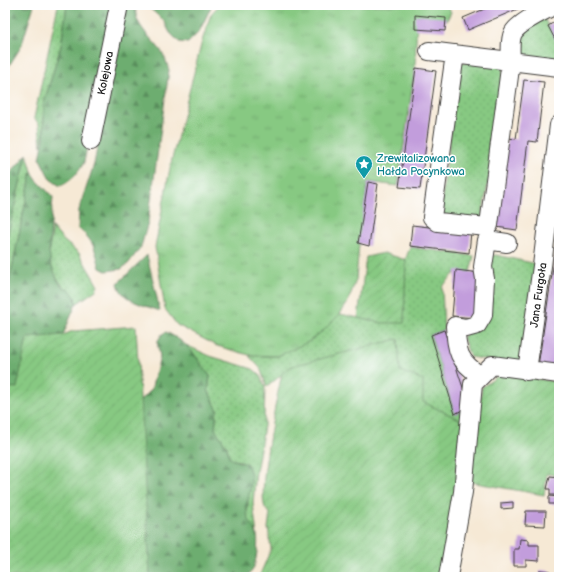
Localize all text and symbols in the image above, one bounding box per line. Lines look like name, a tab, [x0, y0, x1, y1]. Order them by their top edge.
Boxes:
street label: Kolejowa	[95, 50, 116, 96]
place label: Zrewitalizowana Hałda Pocynkowa	[376, 152, 465, 178]
place icon: Zrewitalizowana Hałda Pocynkowa	[354, 154, 374, 179]
street label: Jana Furgoła	[527, 262, 550, 329]

